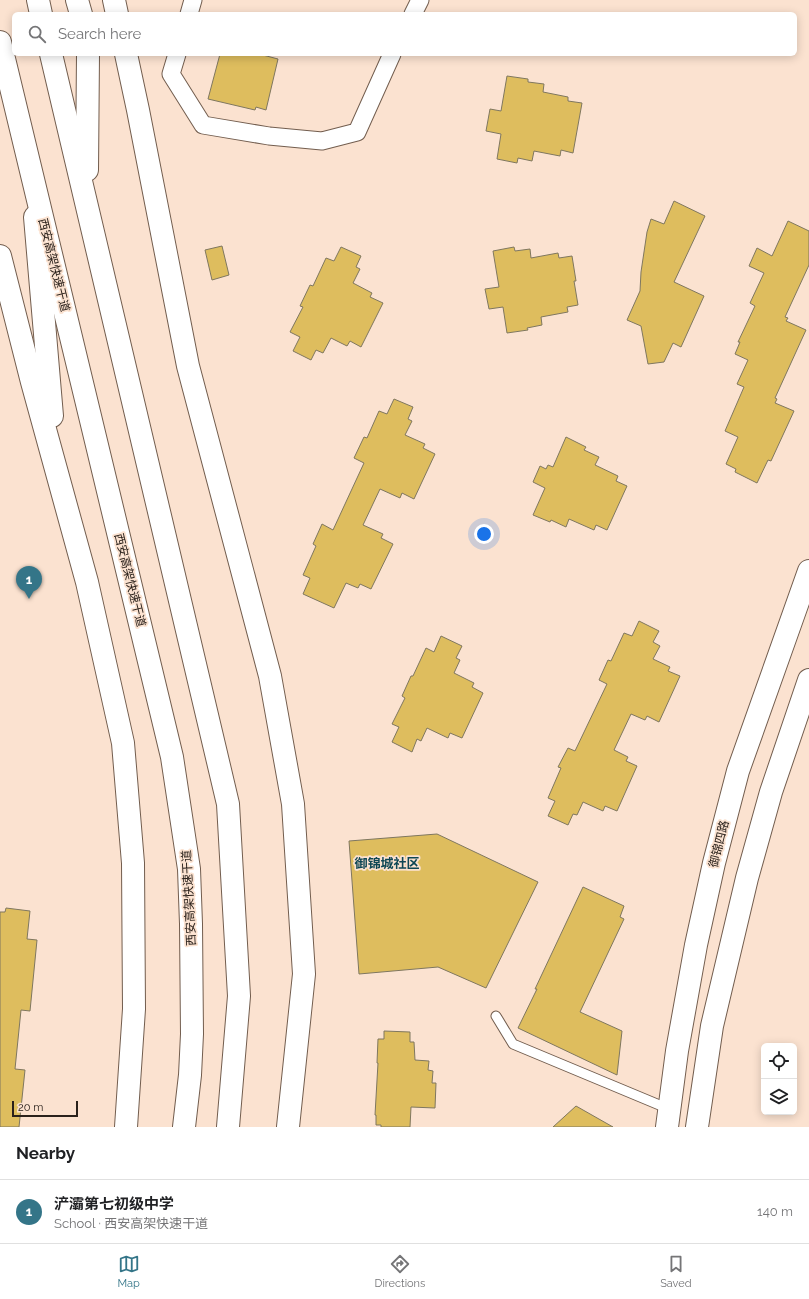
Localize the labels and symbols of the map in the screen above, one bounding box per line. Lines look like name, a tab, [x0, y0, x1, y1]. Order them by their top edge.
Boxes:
street label: 西安高架快速干道	[36, 217, 72, 313]
your location	[474, 524, 494, 544]
street label: 西安高架快速干道	[112, 532, 148, 628]
pin: 1	[16, 566, 42, 599]
street label: 御锦四路	[706, 819, 732, 869]
street label: 西安高架快速干道	[179, 850, 199, 946]
district label: 御锦城社区	[354, 856, 420, 871]
scale bar	[12, 1099, 78, 1118]

